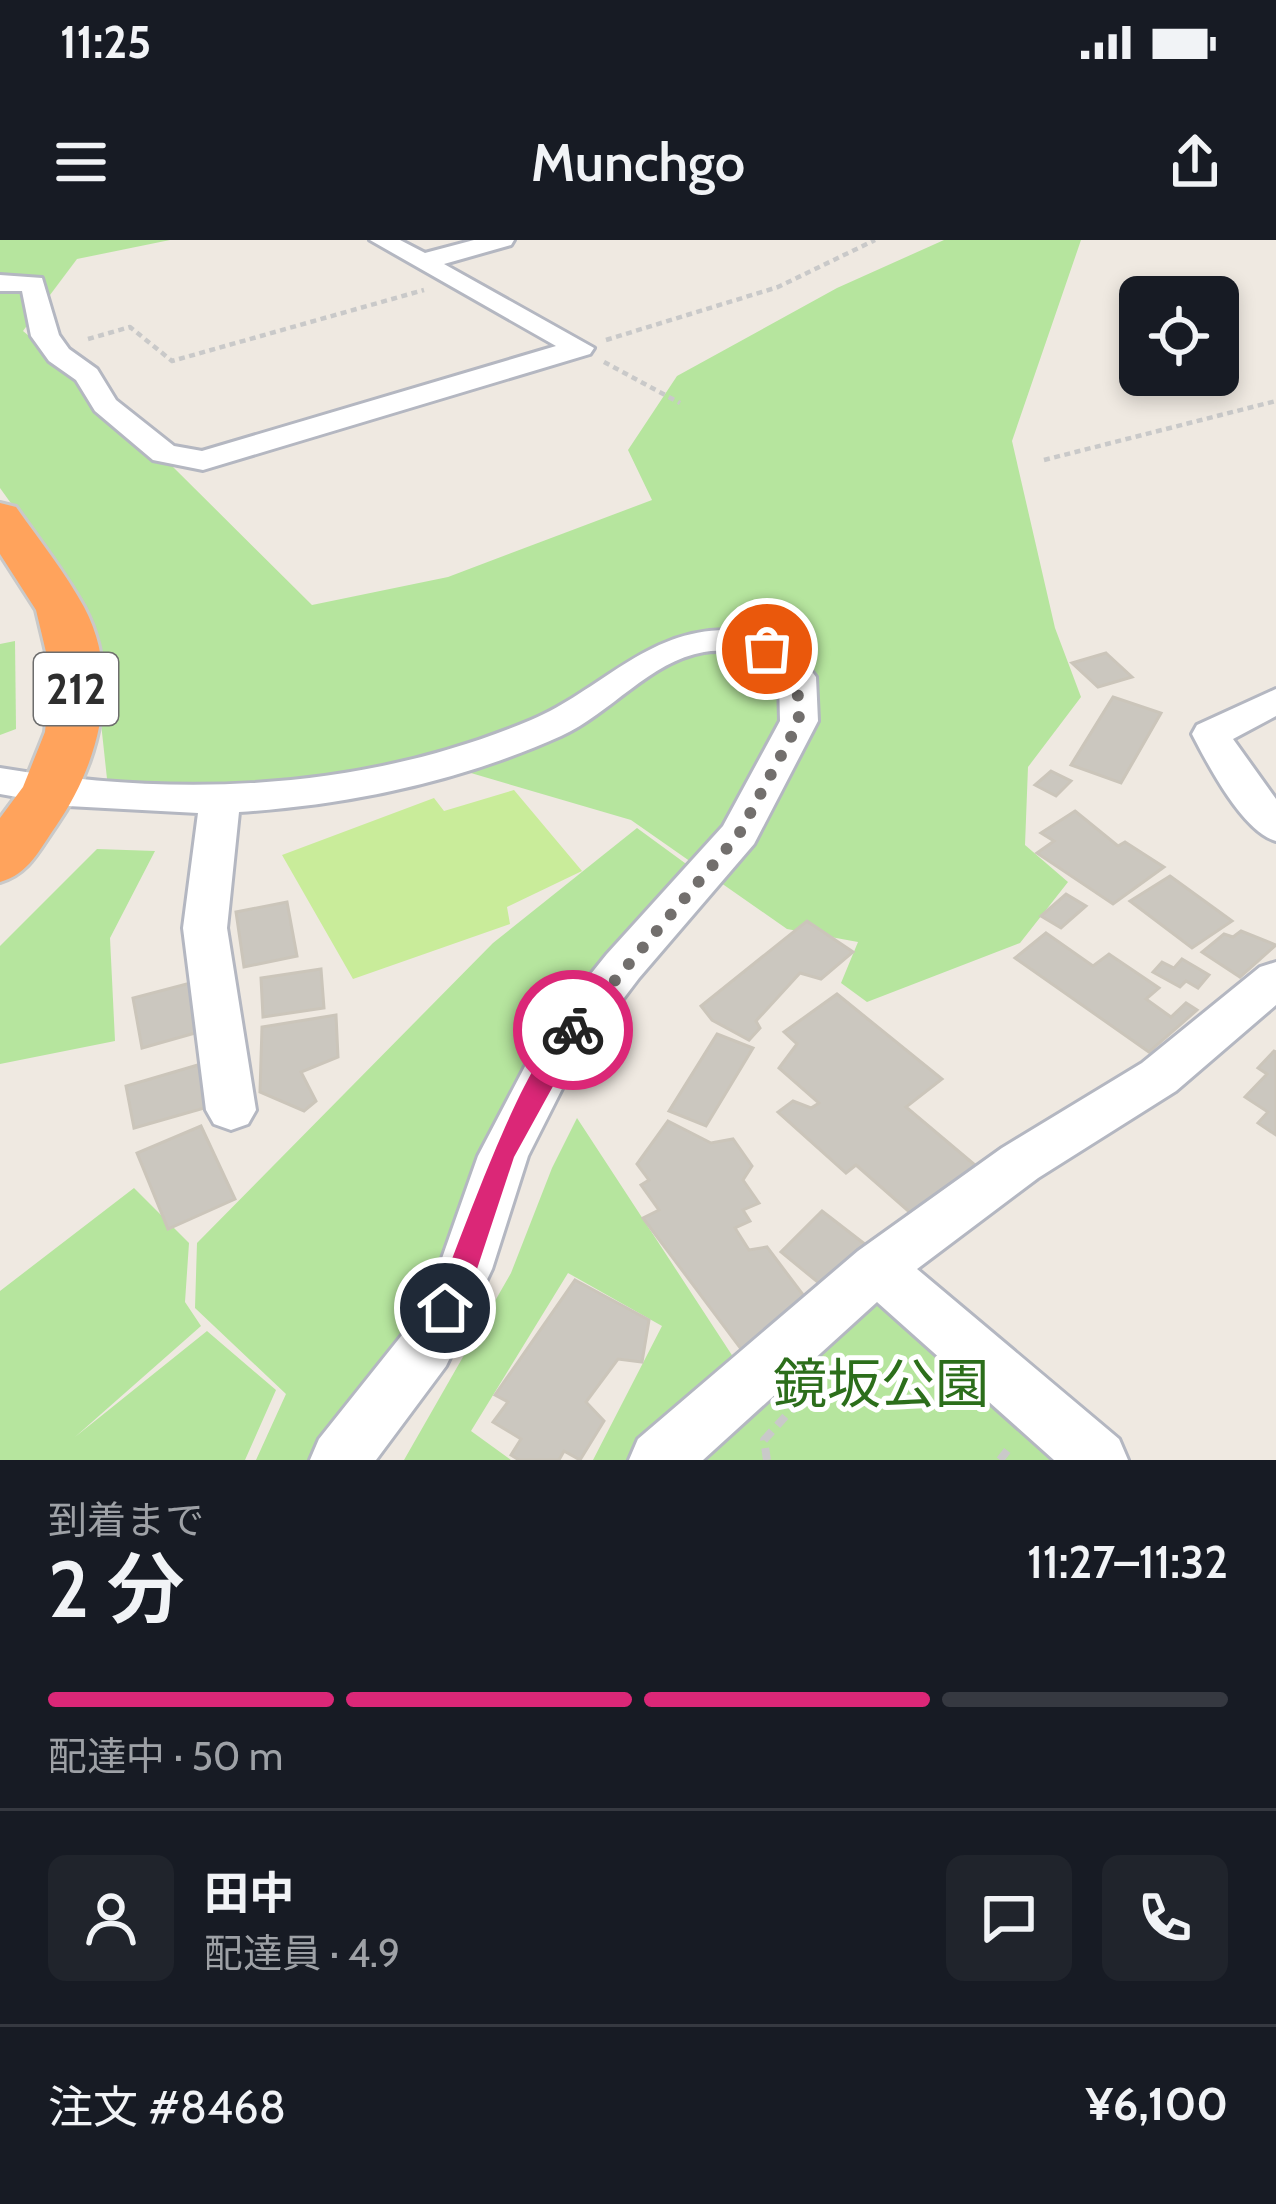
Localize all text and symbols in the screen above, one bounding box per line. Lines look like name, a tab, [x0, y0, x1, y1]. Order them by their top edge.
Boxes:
text: 11:25	[60, 15, 151, 69]
icon: menu	[48, 129, 114, 195]
text: Munchgo	[531, 129, 745, 195]
icon: share	[1162, 129, 1228, 195]
map controls	[1119, 276, 1239, 396]
button: locate	[1119, 276, 1239, 396]
pin	[716, 598, 818, 700]
icon: bag	[734, 616, 800, 682]
road number: 212	[34, 653, 118, 725]
courier	[513, 970, 633, 1090]
icon: bike	[540, 997, 606, 1063]
pin	[394, 1257, 496, 1359]
icon: home	[412, 1275, 478, 1341]
park label: 鏡坂公園	[773, 1351, 989, 1417]
text: 到着まで	[48, 1496, 204, 1544]
text: 11:27–11:32	[1027, 1535, 1228, 1589]
text: 2 分	[48, 1542, 185, 1637]
text: 配達中 · 50 m	[48, 1732, 283, 1780]
button: person	[48, 1855, 174, 1981]
button: chat	[946, 1855, 1072, 1981]
button: phone	[1102, 1855, 1228, 1981]
text: 田中	[204, 1866, 294, 1920]
text: 配達員 · 4.9	[204, 1929, 400, 1977]
text: ¥6,100	[1086, 2077, 1228, 2131]
text: 注文 #8468	[48, 2080, 286, 2134]

